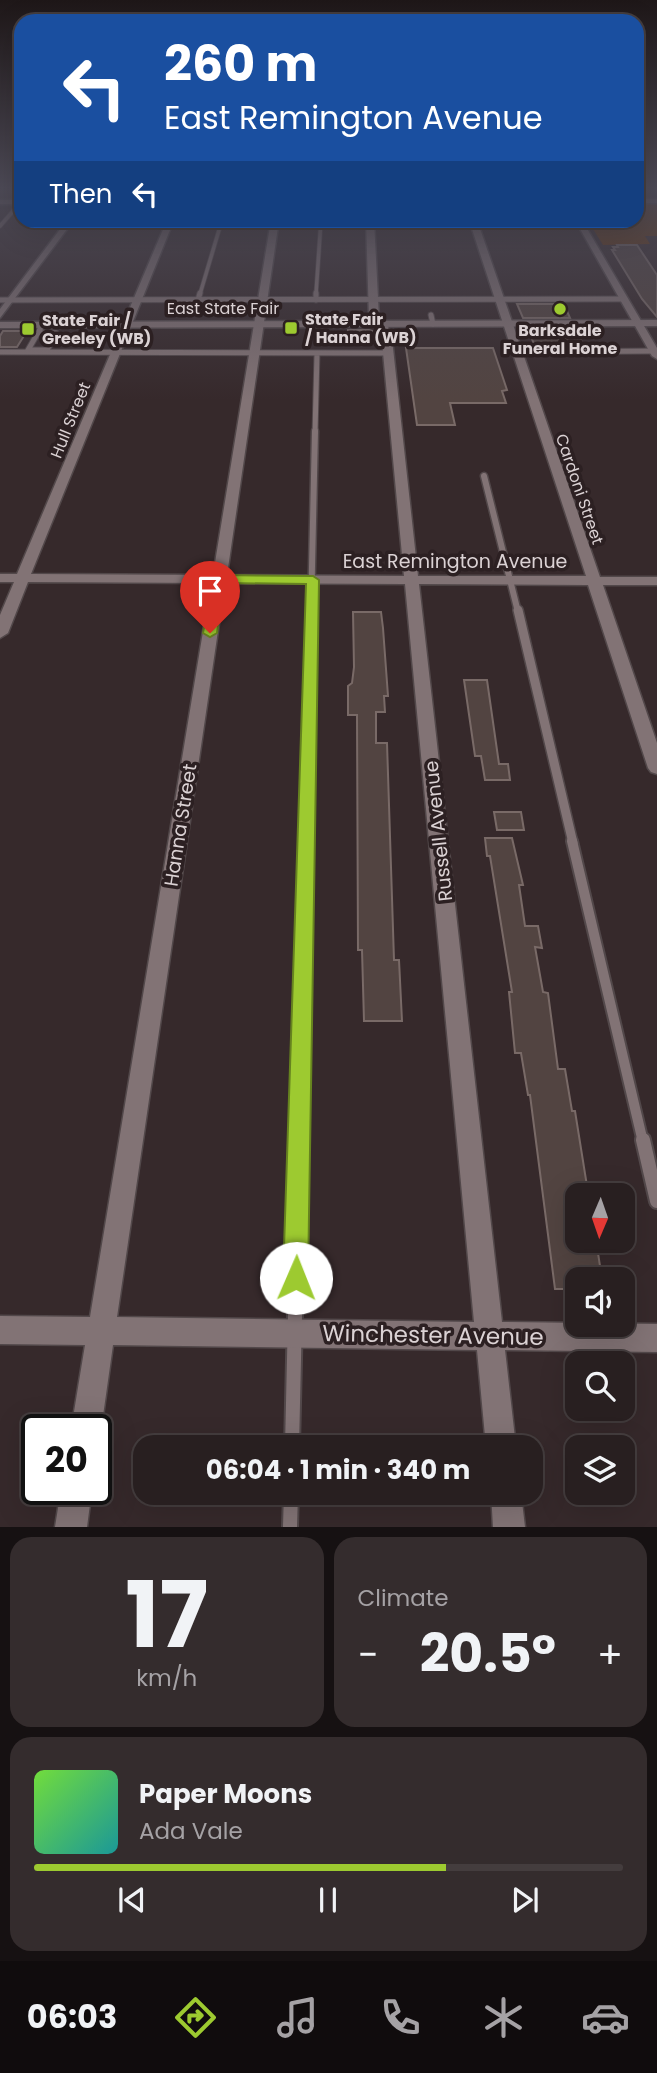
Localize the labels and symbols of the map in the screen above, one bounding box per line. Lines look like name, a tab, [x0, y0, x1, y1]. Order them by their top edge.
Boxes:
street label: East State Fair	[167, 297, 279, 320]
marker: Barksdale Funeral Home	[552, 301, 568, 317]
place label: State Fair / Hanna (WB)	[305, 308, 417, 349]
place label: State Fair / Greeley (WB)	[42, 309, 151, 350]
place label: Barksdale Funeral Home	[503, 319, 617, 360]
marker: State Fair / Hanna (WB)	[283, 320, 299, 336]
marker: State Fair / Greeley (WB)	[20, 321, 36, 337]
street label: Hull Street	[45, 378, 96, 462]
street label: Cardoni Street	[550, 431, 609, 548]
street label: East Remington Avenue	[343, 548, 567, 575]
pin	[180, 561, 240, 633]
street label: Russell Avenue	[418, 759, 459, 903]
street label: Hanna Street	[157, 762, 204, 888]
north arrow	[565, 1183, 635, 1253]
position arrow	[259, 1241, 333, 1315]
street label: Winchester Avenue	[322, 1317, 544, 1353]
speed limit sign: 20	[21, 1414, 112, 1505]

